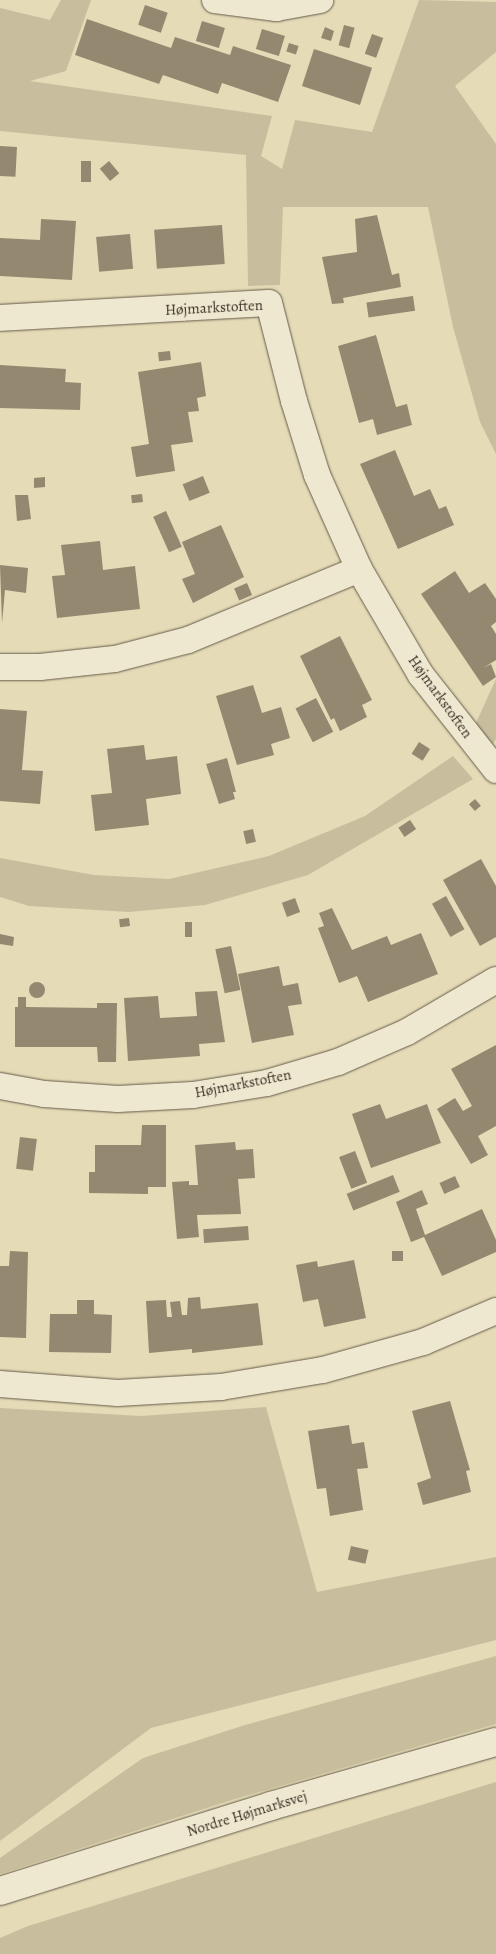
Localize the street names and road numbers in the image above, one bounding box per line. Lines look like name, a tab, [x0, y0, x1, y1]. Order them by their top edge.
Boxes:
street label: Højmarkstoften	[165, 296, 263, 320]
street label: Højmarkstoften	[404, 652, 476, 742]
street label: Højmarkstoften	[193, 1066, 293, 1102]
street label: Nordre Højmarksvej	[185, 1787, 309, 1841]

